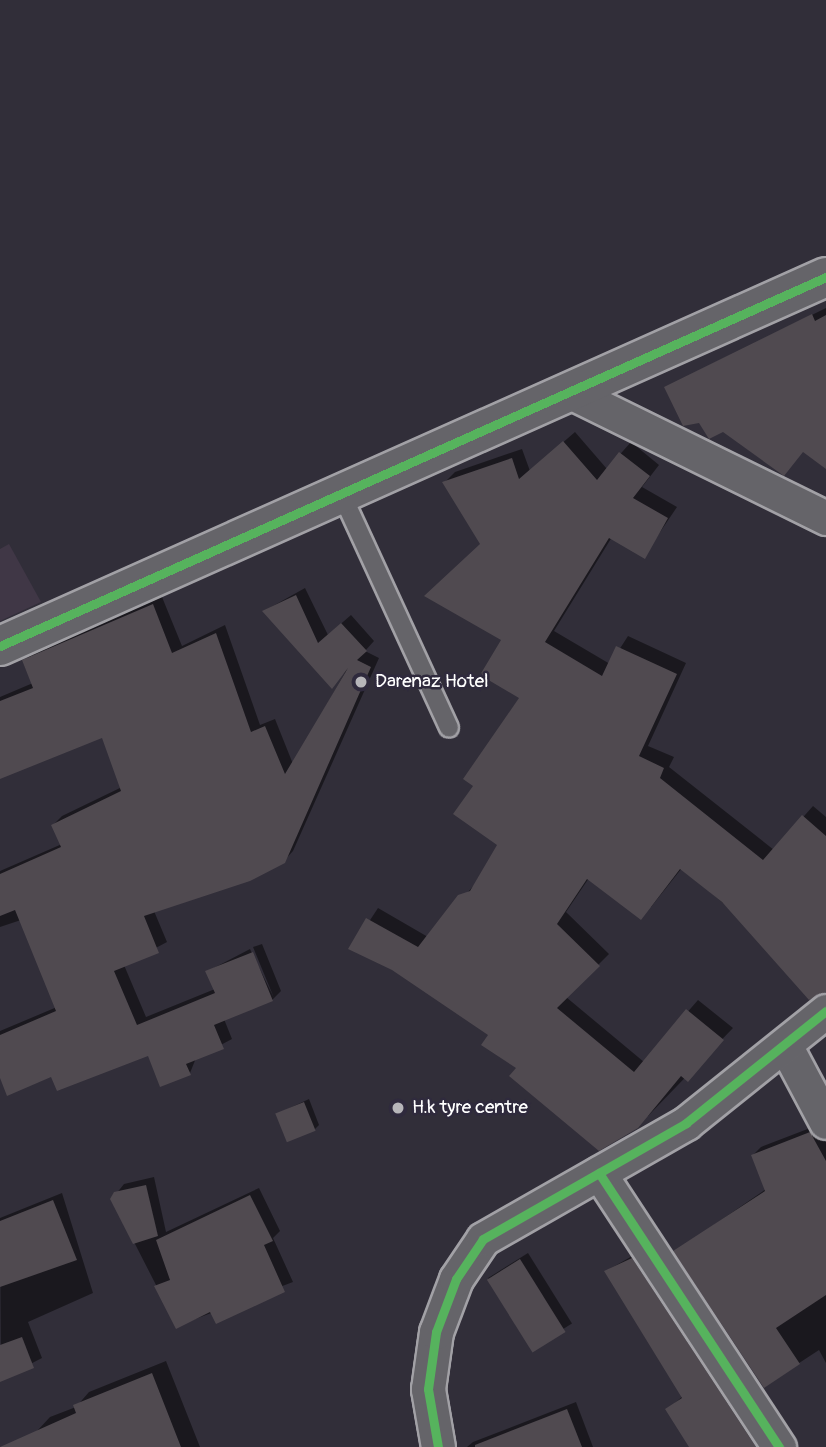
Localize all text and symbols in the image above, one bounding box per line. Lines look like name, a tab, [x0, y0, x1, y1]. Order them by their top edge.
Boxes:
place label: Darenaz Hotel	[375, 671, 489, 693]
marker: Darenaz Hotel	[353, 674, 369, 690]
place label: H.k tyre centre	[412, 1097, 528, 1119]
marker: H.k tyre centre	[390, 1100, 406, 1116]

